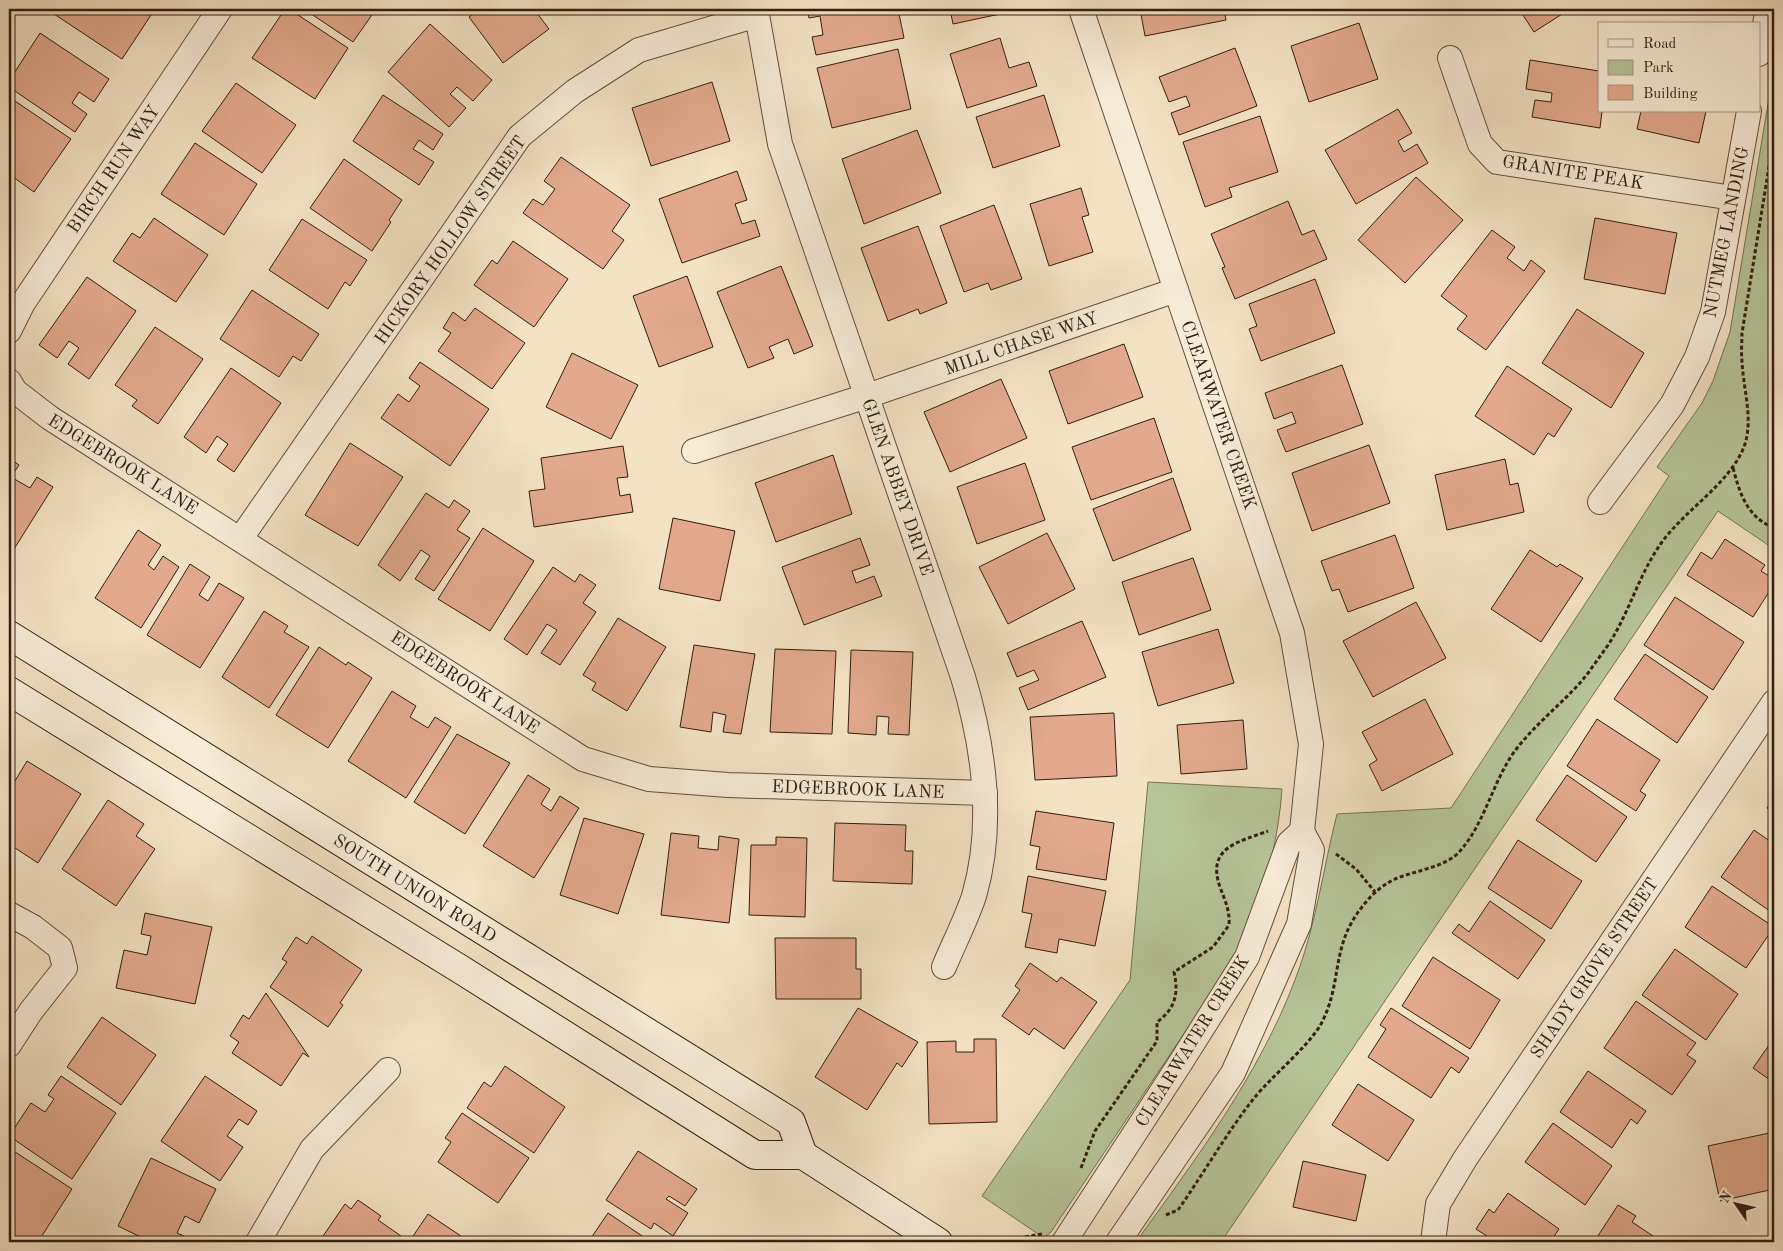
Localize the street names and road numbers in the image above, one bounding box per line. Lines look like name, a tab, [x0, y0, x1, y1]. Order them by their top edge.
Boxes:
street label: BIRCH RUN WAY	[64, 102, 163, 237]
street label: HICKORY HOLLOW STREET	[372, 133, 530, 348]
street label: NUTMEG LANDING	[1702, 145, 1752, 319]
street label: GRANITE PEAK	[1501, 153, 1645, 193]
street label: MILL CHASE WAY	[942, 309, 1101, 379]
street label: CLEARWATER CREEK	[1177, 319, 1259, 512]
street label: GLEN ABBEY DRIVE	[858, 397, 936, 578]
street label: EDGEBROOK LANE	[44, 411, 201, 518]
street label: EDGEBROOK LANE	[387, 628, 542, 738]
street label: EDGEBROOK LANE	[771, 778, 945, 802]
street label: SOUTH UNION ROAD	[330, 831, 499, 946]
street label: SHADY GROVE STREET	[1528, 875, 1662, 1062]
street label: CLEARWATER CREEK	[1133, 953, 1253, 1131]

